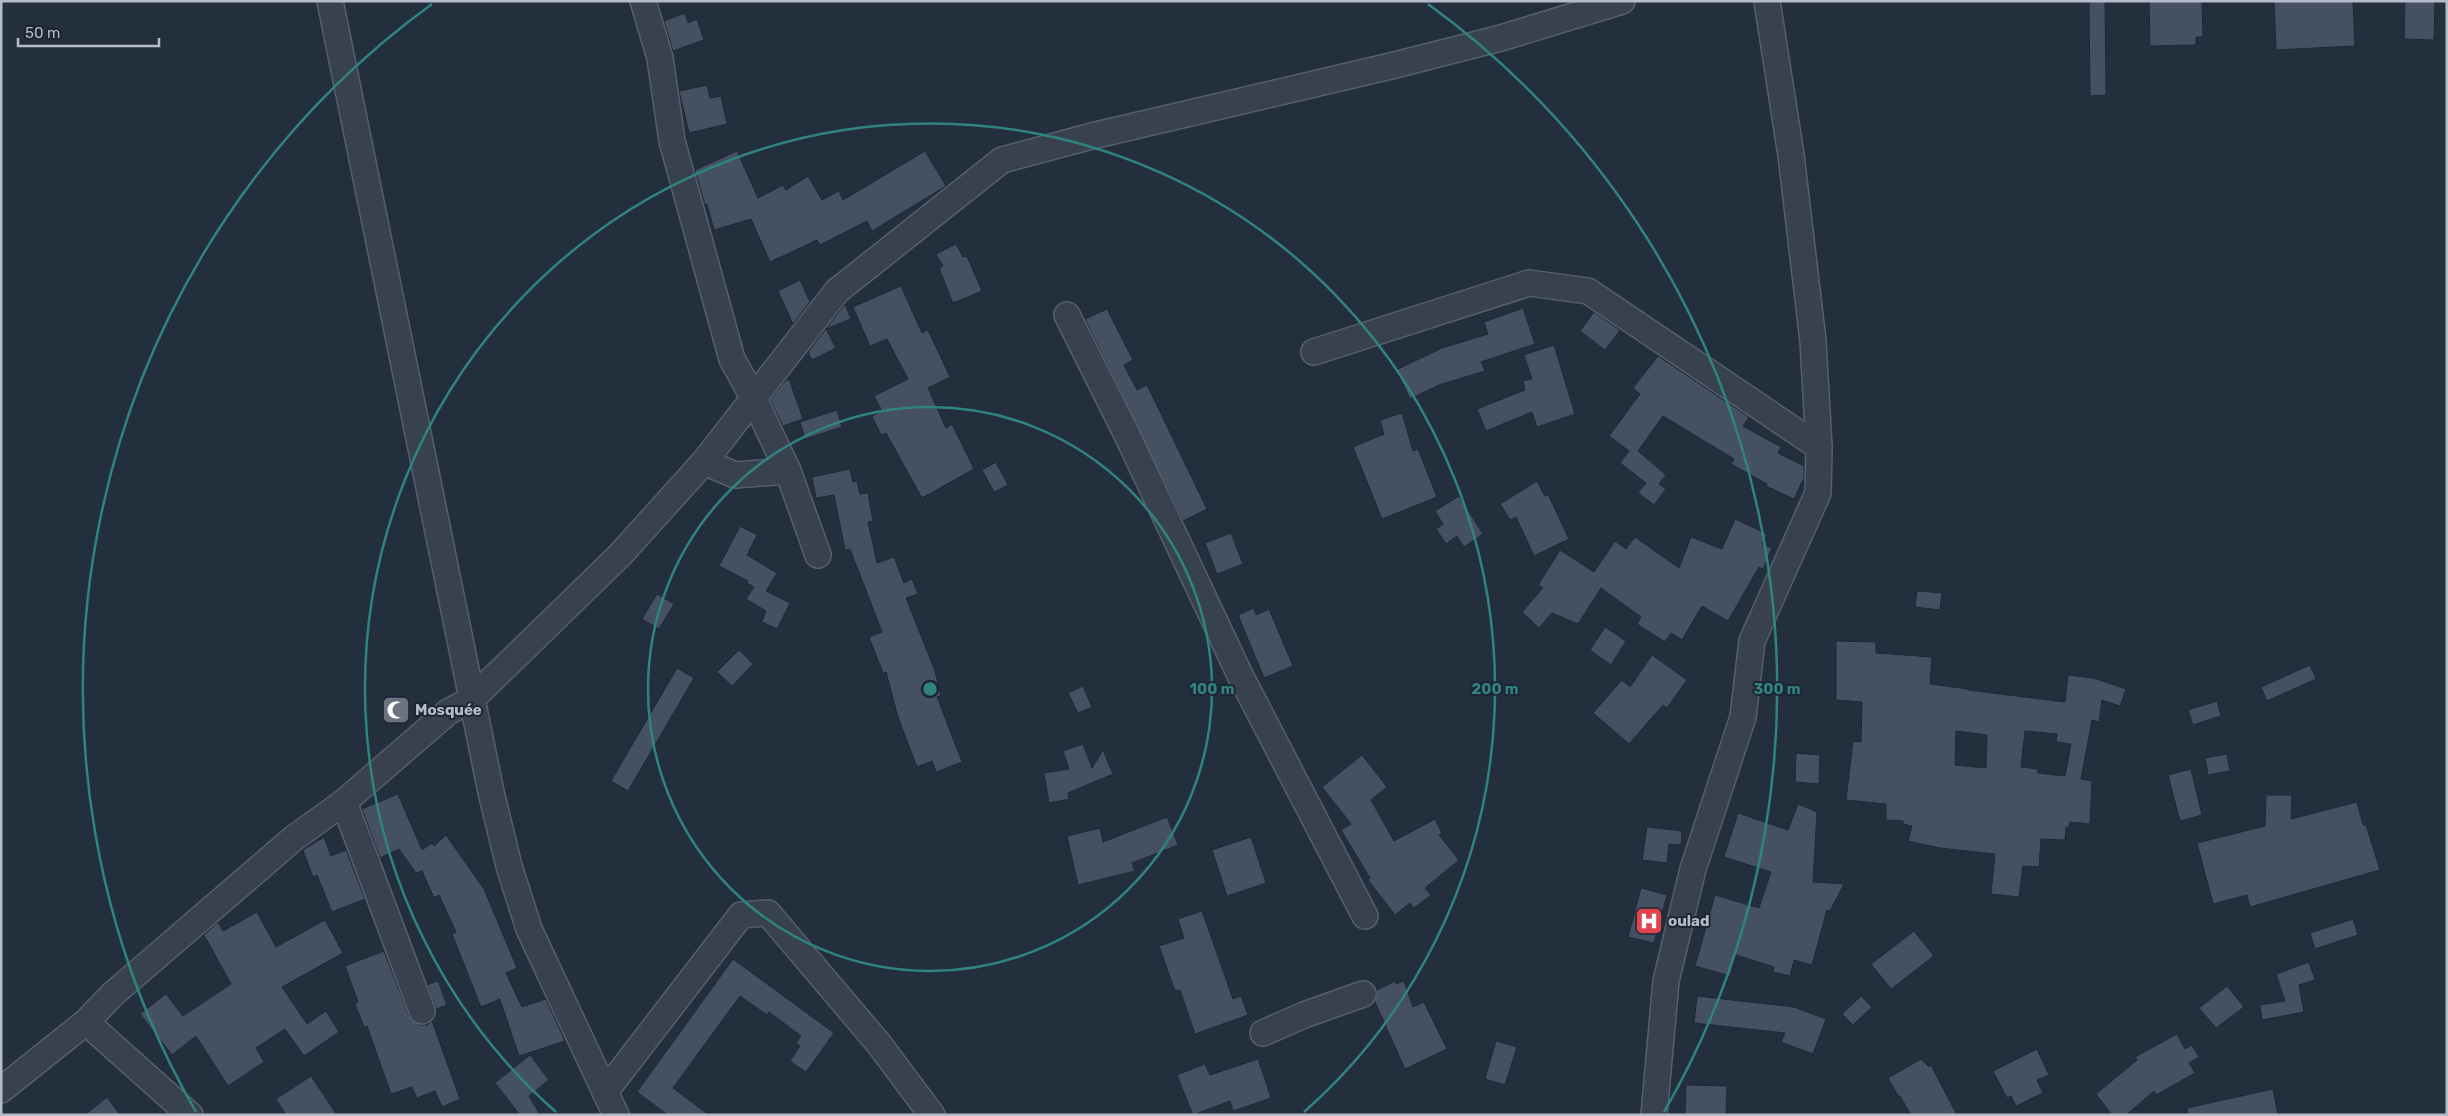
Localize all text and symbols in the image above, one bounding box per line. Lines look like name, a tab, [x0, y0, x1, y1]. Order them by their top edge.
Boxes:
scale bar	[18, 15, 159, 47]
text: 50 m	[25, 24, 60, 42]
centre of rings	[921, 680, 939, 698]
text: 100 m	[1190, 680, 1234, 698]
text: 200 m	[1471, 680, 1519, 698]
text: 300 m	[1753, 680, 1801, 698]
mosque icon: Mosquée	[381, 695, 411, 725]
place label: Mosquée	[415, 701, 482, 719]
hospital icon: oulad	[1634, 906, 1664, 936]
place label: oulad	[1668, 912, 1709, 930]

